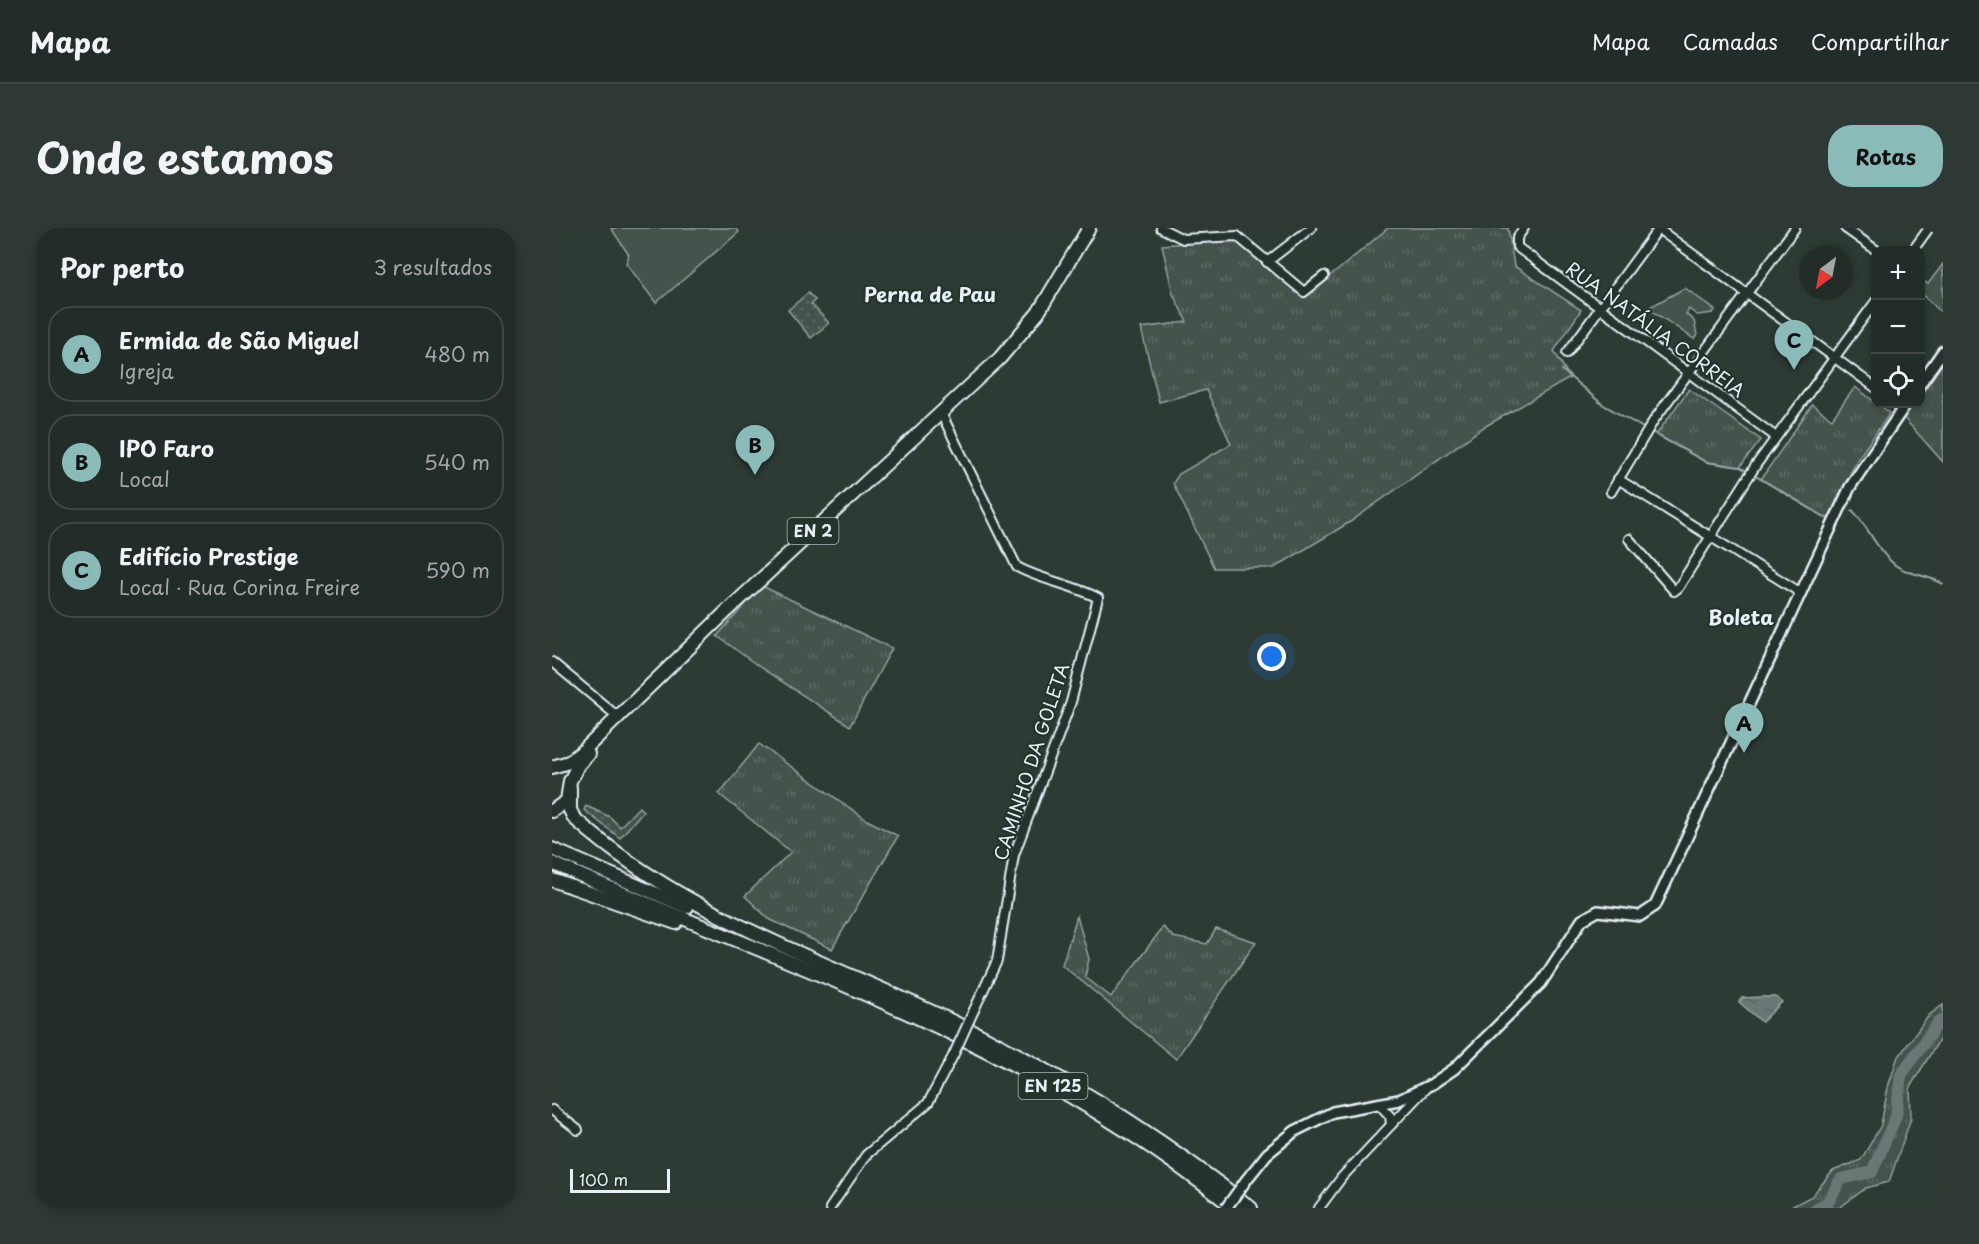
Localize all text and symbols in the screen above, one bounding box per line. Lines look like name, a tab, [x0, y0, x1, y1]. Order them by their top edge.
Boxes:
text: Mapa	[30, 20, 111, 63]
text: Mapa	[1592, 25, 1650, 57]
text: Camadas	[1683, 25, 1778, 57]
text: Compartilhar	[1811, 25, 1949, 57]
text: Onde estamos	[36, 125, 334, 188]
button: Rotas	[1828, 125, 1943, 187]
north arrow	[1799, 246, 1853, 300]
map controls	[1871, 246, 1925, 408]
button: +	[1871, 246, 1925, 300]
text: Por perto	[60, 248, 184, 287]
text: 3 resultados	[374, 252, 492, 282]
street label: RUA NATÁLIA CORREIA	[1561, 255, 1751, 403]
district label: Perna de Pau	[864, 279, 996, 309]
button: −	[1871, 300, 1925, 354]
pin: C	[1774, 320, 1814, 370]
text: Ermida de São Miguel	[119, 323, 359, 356]
text: A	[74, 339, 89, 369]
text: 480 m	[425, 339, 490, 369]
button: locate	[1871, 354, 1925, 408]
text: Igreja	[119, 356, 174, 386]
pin: B	[736, 426, 774, 475]
text: IPO Faro	[119, 431, 214, 464]
text: B	[75, 447, 88, 477]
text: 540 m	[424, 447, 490, 477]
text: Local	[119, 464, 170, 494]
road number: EN 2	[788, 518, 838, 544]
text: Edifício Prestige	[119, 539, 299, 572]
text: C	[74, 555, 89, 585]
text: 590 m	[426, 555, 490, 585]
text: Local · Rua Corina Freire	[119, 572, 360, 602]
district label: Boleta	[1708, 602, 1774, 632]
your location	[1257, 642, 1286, 671]
street label: CAMINHO DA GOLETA	[986, 659, 1075, 864]
pin: A	[1724, 704, 1764, 753]
road number: EN 125	[1018, 1073, 1088, 1099]
scale bar	[570, 1166, 670, 1194]
text: 100 m	[579, 1167, 628, 1191]

